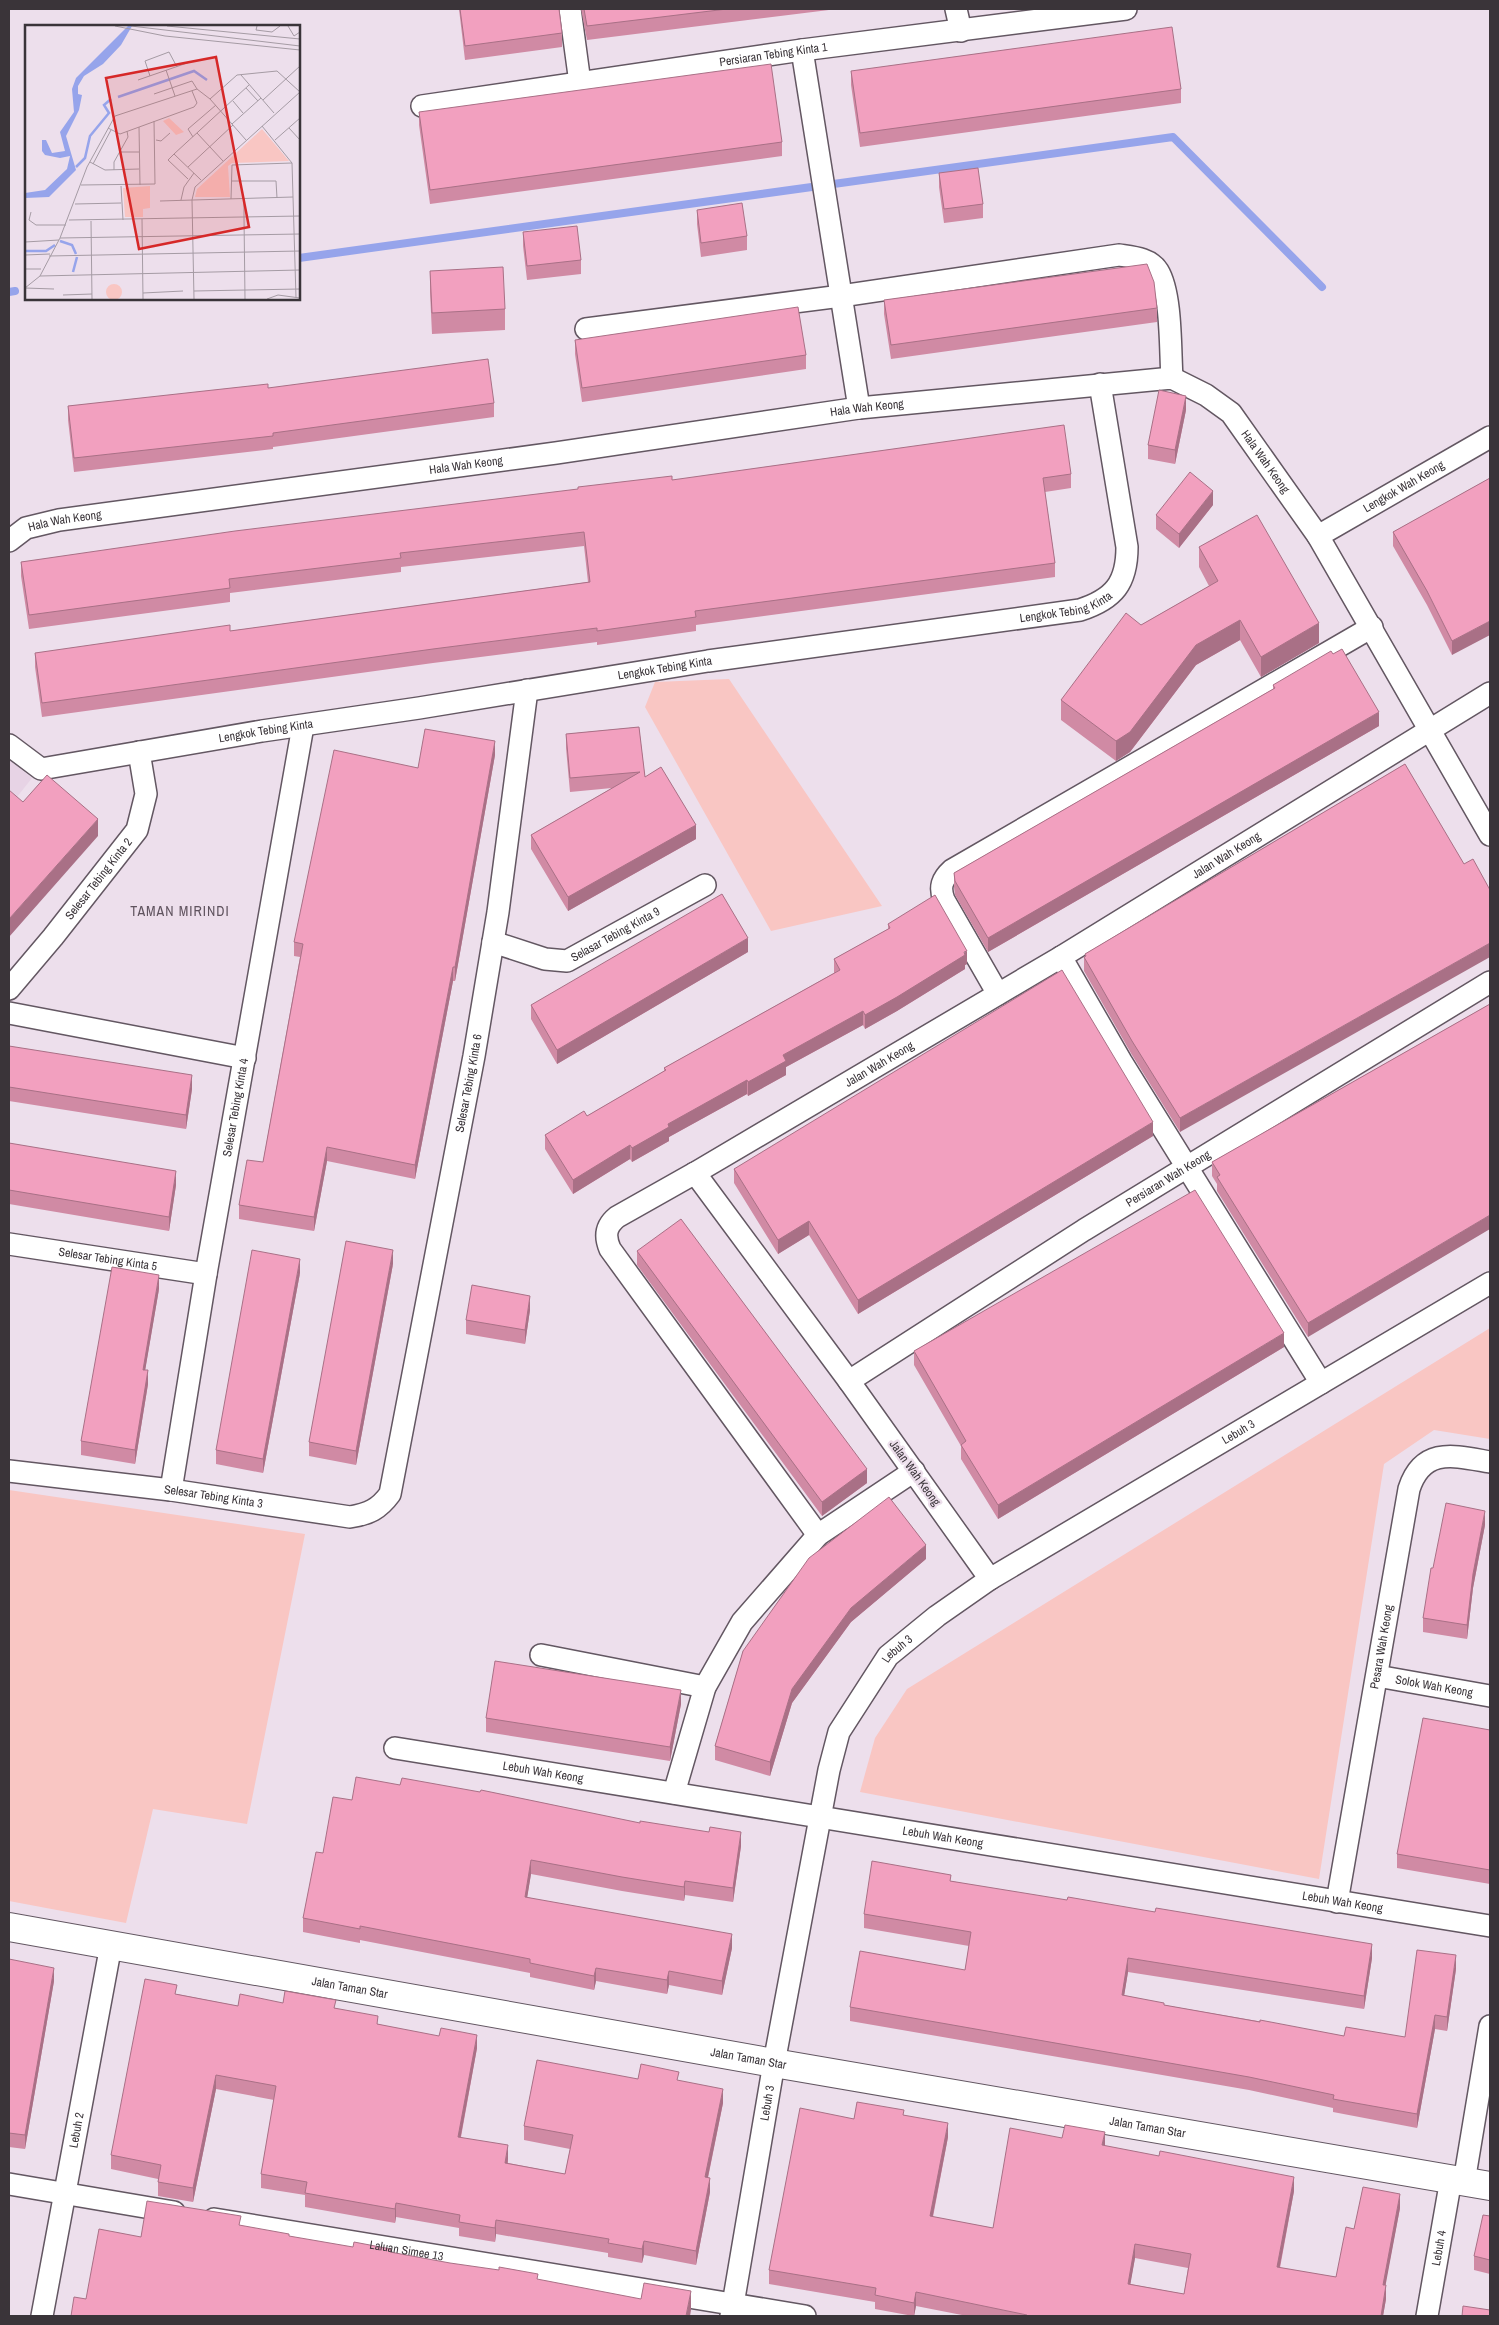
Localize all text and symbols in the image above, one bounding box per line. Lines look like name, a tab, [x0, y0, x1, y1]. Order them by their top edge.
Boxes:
inset map	[25, 25, 300, 300]
street label: Persiaran Tebing Kinta 1	[718, 39, 829, 70]
street label: Hala Wah Keong	[829, 396, 905, 420]
street label: Hala Wah Keong	[1237, 427, 1294, 497]
street label: Hala Wah Keong	[428, 452, 504, 478]
street label: Lengkok Wah Keong	[1360, 457, 1448, 516]
street label: Hala Wah Keong	[27, 506, 103, 535]
street label: Lengkok Tebing Kinta	[1019, 588, 1116, 626]
street label: Lengkok Tebing Kinta	[617, 652, 713, 684]
street label: Lengkok Tebing Kinta	[217, 716, 315, 746]
street label: Jalan Wah Keong	[1189, 828, 1264, 882]
street label: Selesar Tebing Kinta 2	[62, 835, 136, 923]
district label: TAMAN MIRINDI	[130, 902, 230, 920]
street label: Selasar Tebing Kinta 9	[568, 903, 663, 965]
street label: Selesar Tebing Kinta 6	[452, 1033, 486, 1134]
street label: Jalan Wah Keong	[842, 1037, 917, 1091]
street label: Selesar Tebing Kinta 4	[219, 1056, 252, 1158]
street label: Persiaran Wah Keong	[1123, 1146, 1214, 1211]
street label: Selesar Tebing Kinta 5	[57, 1244, 159, 1275]
street label: Lebuh 3	[1219, 1416, 1258, 1448]
street label: Jalan Wah Keong	[886, 1437, 945, 1509]
street label: Selesar Tebing Kinta 3	[163, 1481, 264, 1512]
street label: Pesara Wah Keong	[1366, 1603, 1397, 1690]
street label: Lebuh 3	[878, 1631, 916, 1666]
street label: Solok Wah Keong	[1394, 1671, 1475, 1701]
street label: Lebuh Wah Keong	[502, 1758, 585, 1787]
street label: Lebuh Wah Keong	[901, 1823, 985, 1852]
street label: Lebuh Wah Keong	[1301, 1888, 1384, 1917]
street label: Jalan Taman Star	[310, 1973, 390, 2002]
street label: Jalan Taman Star	[709, 2044, 788, 2073]
street label: Lebuh 3	[756, 2084, 778, 2122]
street label: Lebuh 2	[65, 2111, 88, 2149]
street label: Jalan Taman Star	[1108, 2113, 1187, 2142]
street label: Lebuh 4	[1428, 2229, 1450, 2267]
street label: Laluan Simee 13	[368, 2237, 445, 2265]

